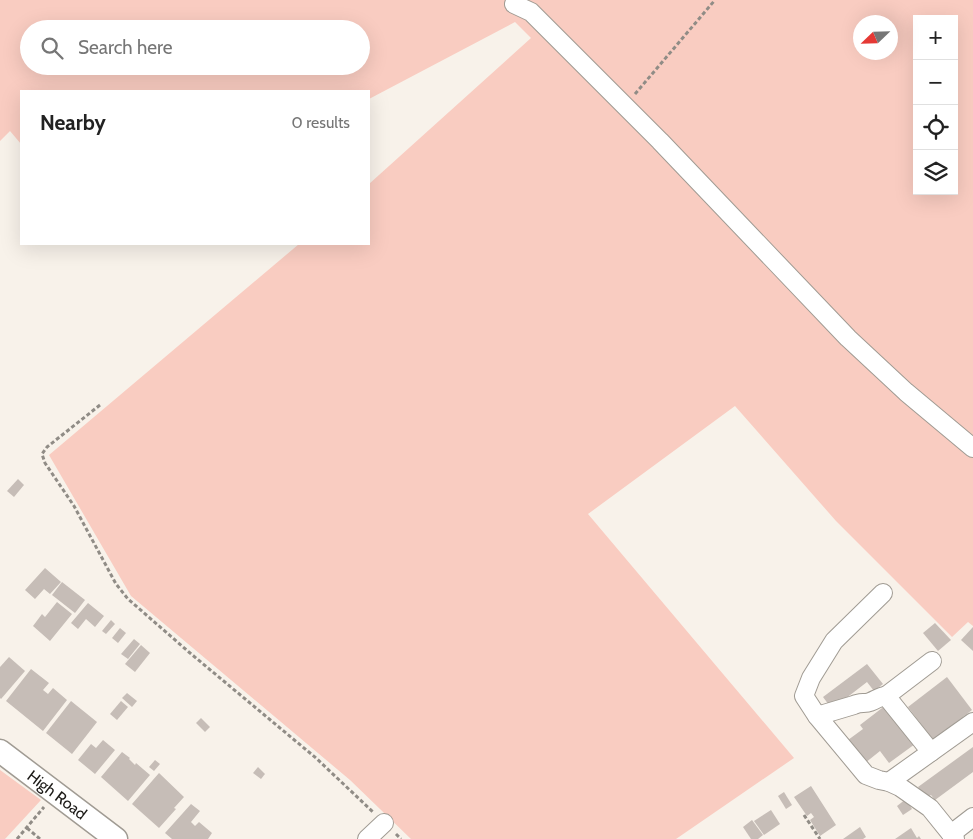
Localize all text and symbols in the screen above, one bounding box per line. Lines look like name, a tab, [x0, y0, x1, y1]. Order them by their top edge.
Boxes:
north arrow	[853, 15, 898, 60]
map controls	[913, 15, 958, 195]
button: +	[913, 15, 958, 60]
search box	[20, 20, 370, 75]
icon: search	[38, 34, 66, 62]
text: Search here	[78, 36, 172, 59]
button: −	[913, 60, 958, 105]
button: locate	[913, 105, 958, 150]
text: Nearby	[40, 110, 106, 135]
text: 0 results	[291, 113, 350, 132]
button: layers	[913, 150, 958, 195]
street label: High Road	[24, 766, 91, 823]

